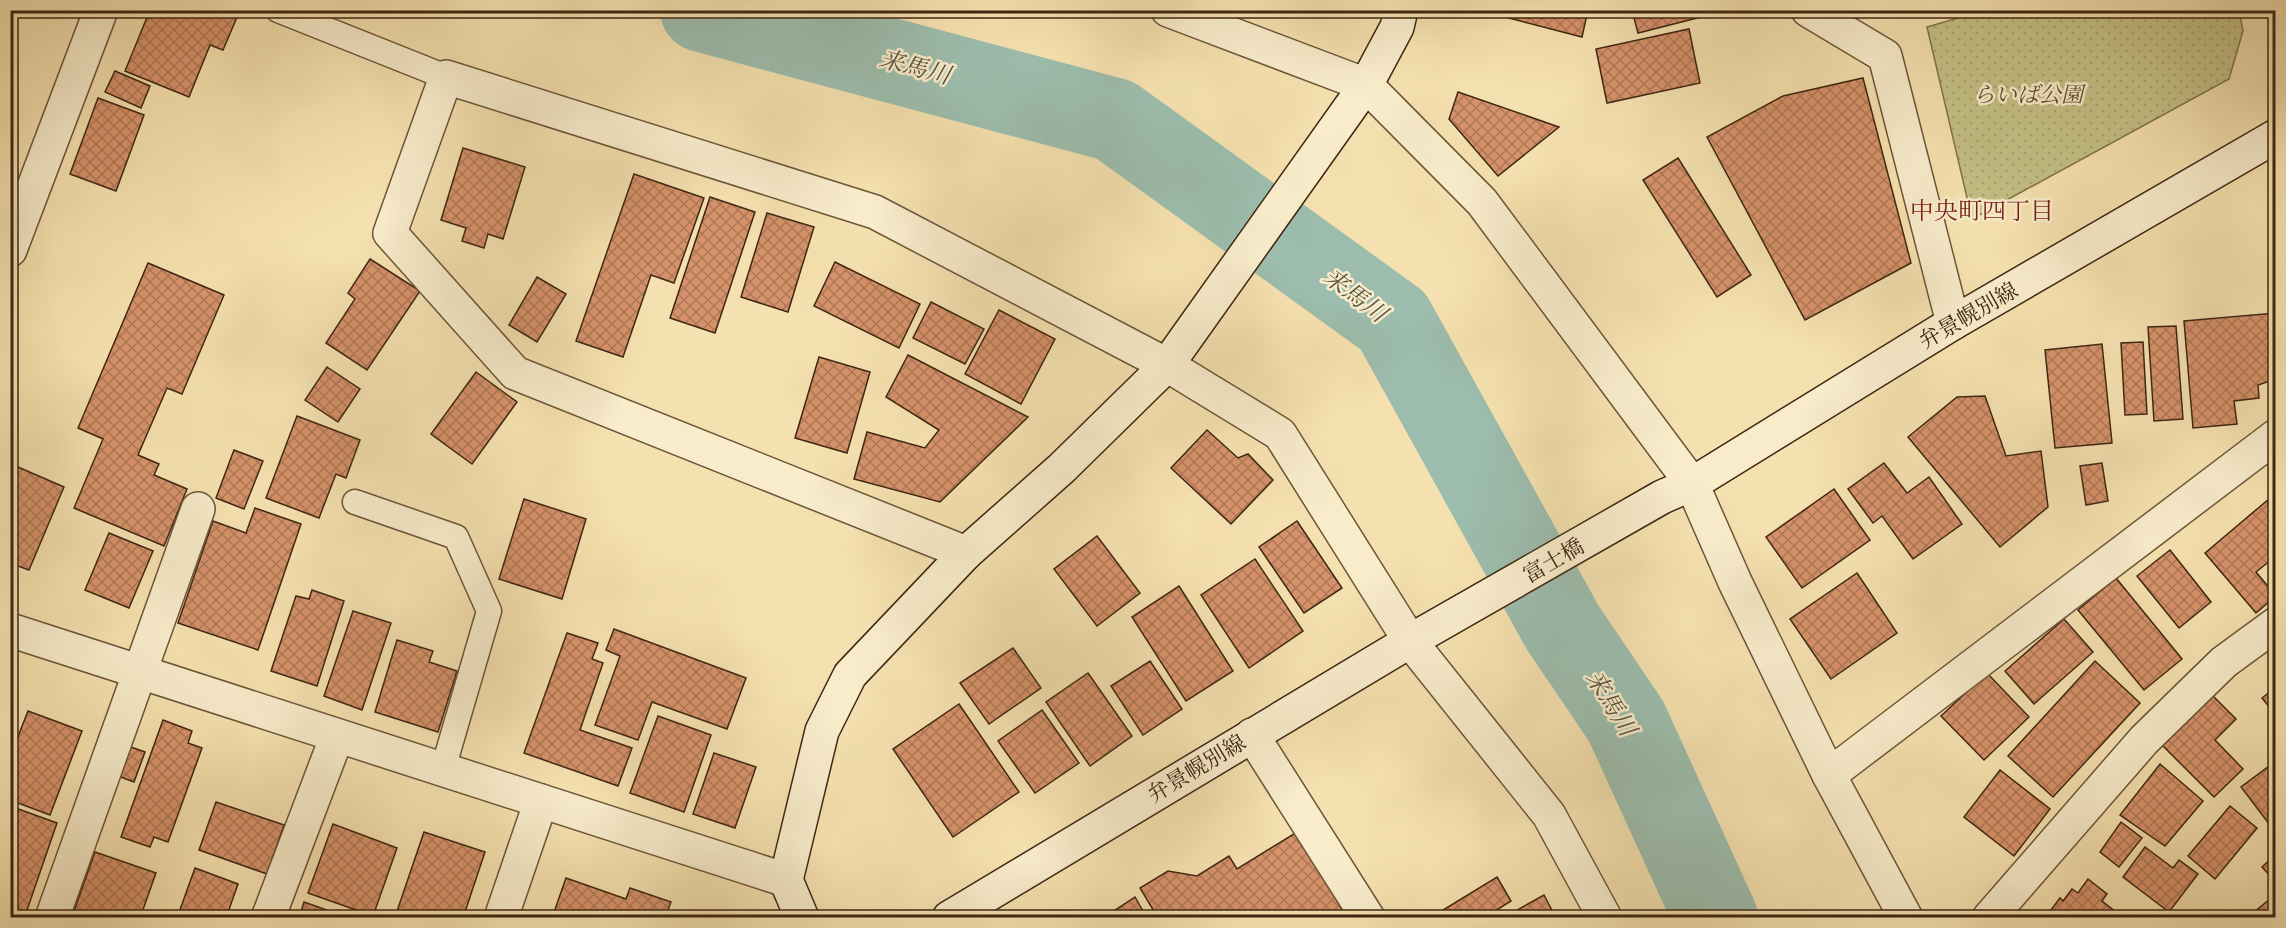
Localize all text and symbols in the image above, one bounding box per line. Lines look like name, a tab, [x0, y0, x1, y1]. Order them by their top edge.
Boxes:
water label: 来馬川	[877, 45, 956, 91]
park label: らいば公園	[1973, 83, 2086, 107]
district label: 中央町四丁目	[1910, 198, 2054, 225]
water label: 来馬川	[1318, 263, 1394, 330]
street label: 弁景幌別線	[1915, 278, 2022, 354]
street label: 富士橋	[1519, 534, 1588, 588]
water label: 来馬川	[1580, 666, 1643, 743]
street label: 弁景幌別線	[1143, 730, 1250, 807]

